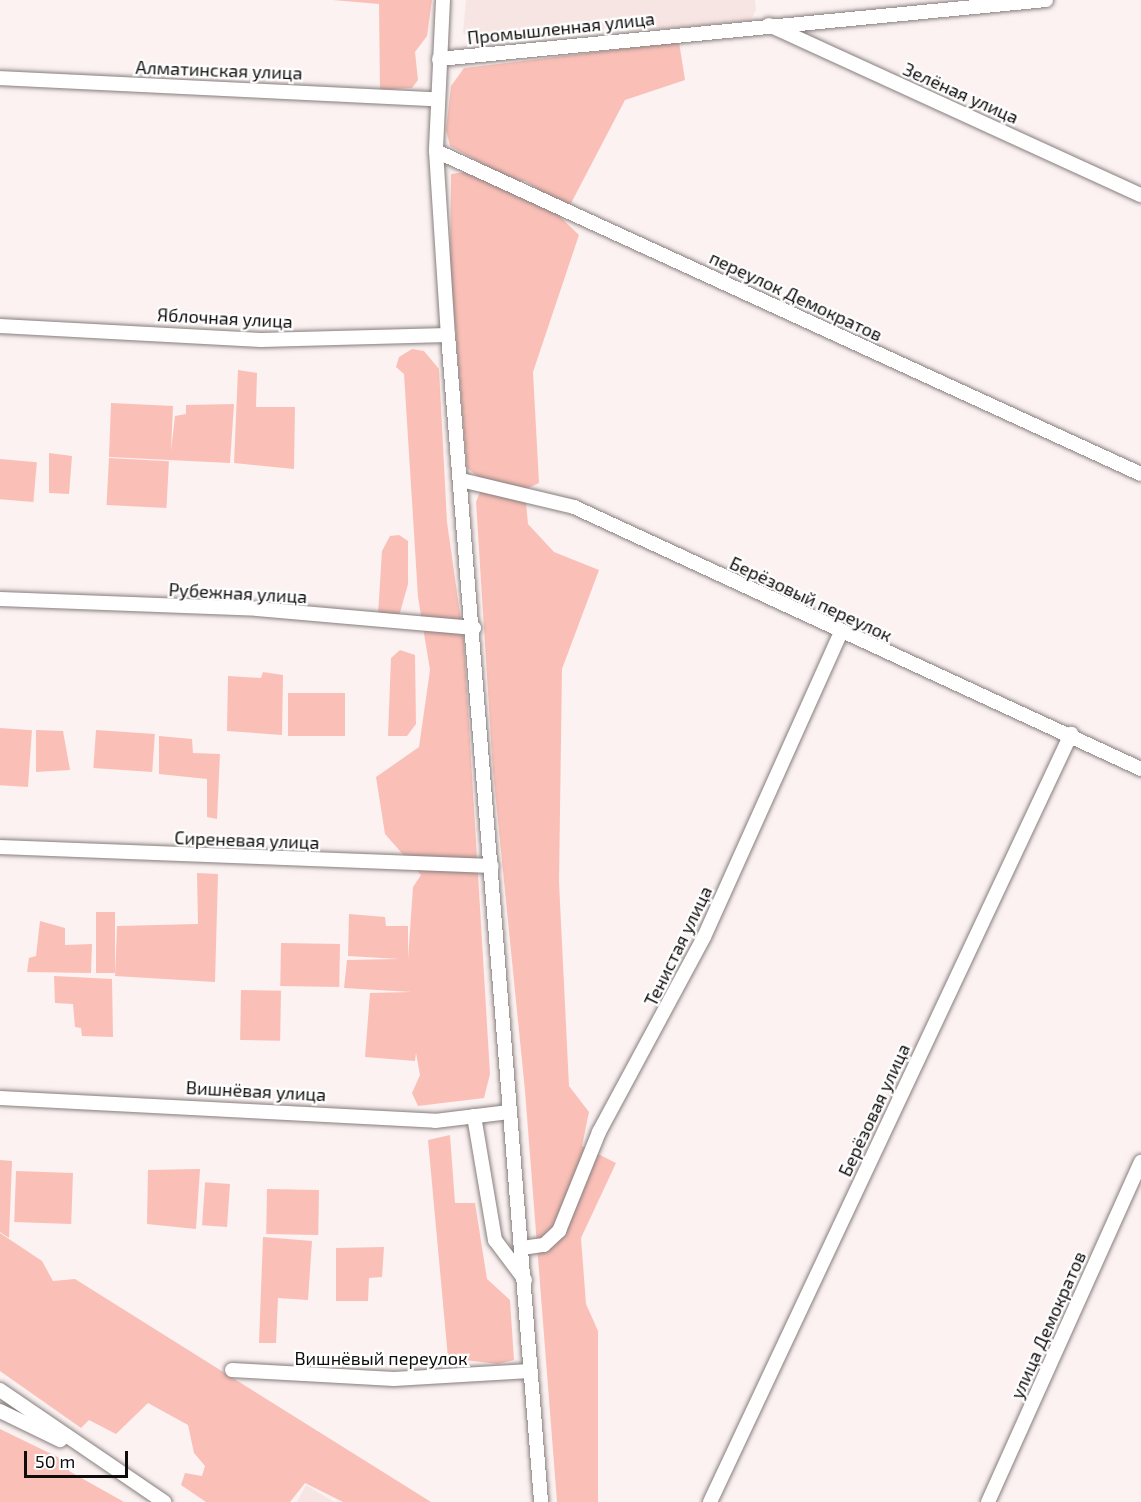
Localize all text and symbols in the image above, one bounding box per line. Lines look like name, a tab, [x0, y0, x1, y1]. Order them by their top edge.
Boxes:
street label: Промышленная улица	[466, 7, 656, 49]
street label: Алматинская улица	[135, 56, 303, 84]
street label: Зелёная улица	[900, 58, 1022, 128]
street label: переулок Демократов	[706, 246, 886, 346]
street label: Яблочная улица	[157, 304, 293, 332]
street label: Берёзовый переулок	[726, 552, 896, 646]
street label: Рубежная улица	[168, 579, 308, 607]
street label: Сиреневая улица	[174, 827, 320, 853]
street label: Тенистая улица	[640, 882, 716, 1010]
street label: Берёзовая улица	[834, 1040, 914, 1180]
street label: Вишнёвая улица	[185, 1077, 327, 1105]
street label: улица Демократов	[1006, 1248, 1090, 1402]
street label: Вишнёвый переулок	[294, 1347, 468, 1369]
scale bar	[27, 1439, 130, 1477]
text: 50 m	[35, 1450, 75, 1472]

